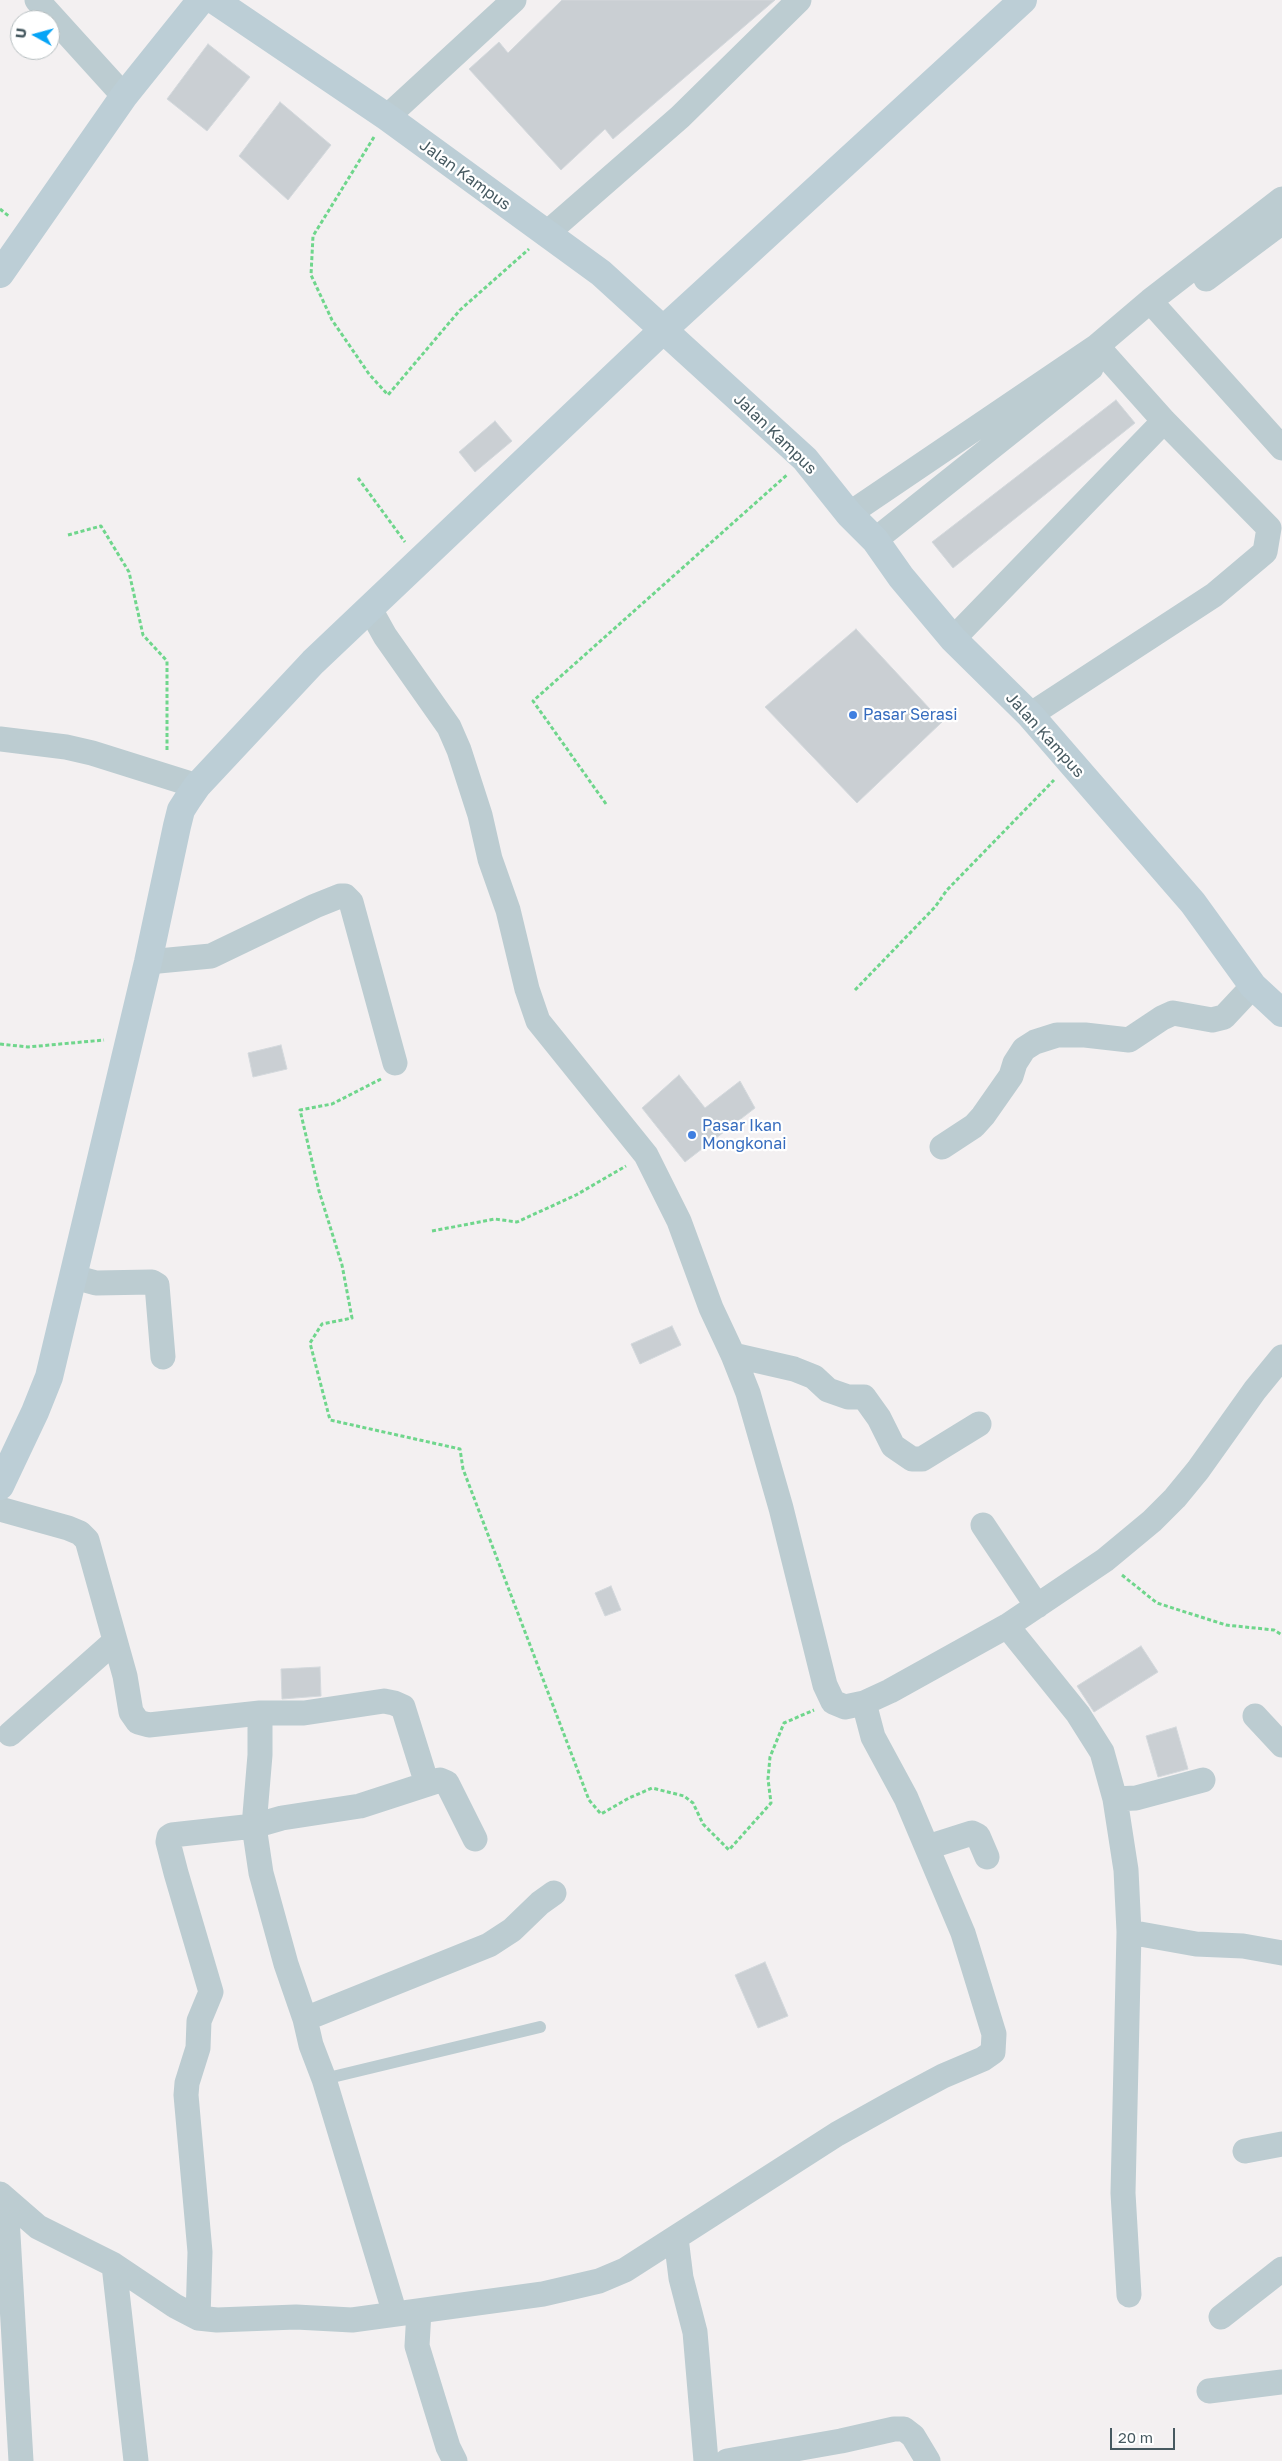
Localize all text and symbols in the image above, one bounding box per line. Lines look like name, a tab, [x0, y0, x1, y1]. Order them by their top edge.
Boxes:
north arrow	[10, 10, 60, 60]
text: U	[12, 27, 30, 39]
street label: Jalan Kampus	[416, 135, 514, 215]
street label: Jalan Kampus	[729, 390, 821, 478]
street label: Jalan Kampus	[1002, 688, 1088, 782]
place label: Pasar Serasi	[863, 705, 958, 725]
marker: Pasar Serasi	[847, 709, 859, 721]
place label: Pasar Ikan Mongkonai	[702, 1116, 787, 1154]
marker: Pasar Ikan Mongkonai	[686, 1129, 698, 1141]
scale bar	[1112, 2418, 1177, 2450]
text: 20 m	[1118, 2428, 1153, 2446]

